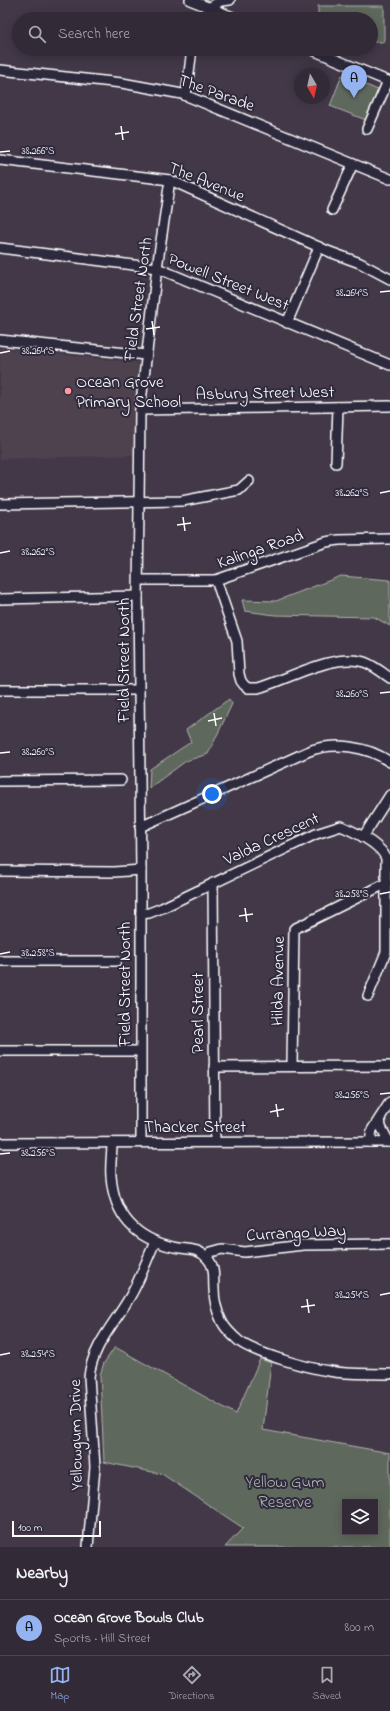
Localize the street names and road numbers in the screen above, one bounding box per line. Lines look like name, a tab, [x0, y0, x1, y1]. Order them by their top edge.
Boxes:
street label: The Parade	[175, 68, 258, 119]
street label: The Avenue	[164, 156, 249, 209]
street label: Field Street North	[117, 236, 160, 364]
street label: Powell Street West	[164, 247, 293, 318]
street label: Asbury Street West	[195, 380, 335, 408]
street label: Kalinga Road	[214, 523, 308, 578]
street label: Field Street North	[112, 598, 137, 723]
street label: Valda Crescent	[219, 806, 324, 873]
street label: Field Street North	[113, 922, 138, 1047]
street label: Hilda Avenue	[265, 936, 292, 1026]
street label: Pearl Street	[186, 972, 211, 1053]
street label: Thacker Street	[144, 1115, 246, 1140]
street label: Currango Way	[246, 1218, 347, 1251]
street label: Yellowgum Drive	[63, 1379, 92, 1491]

